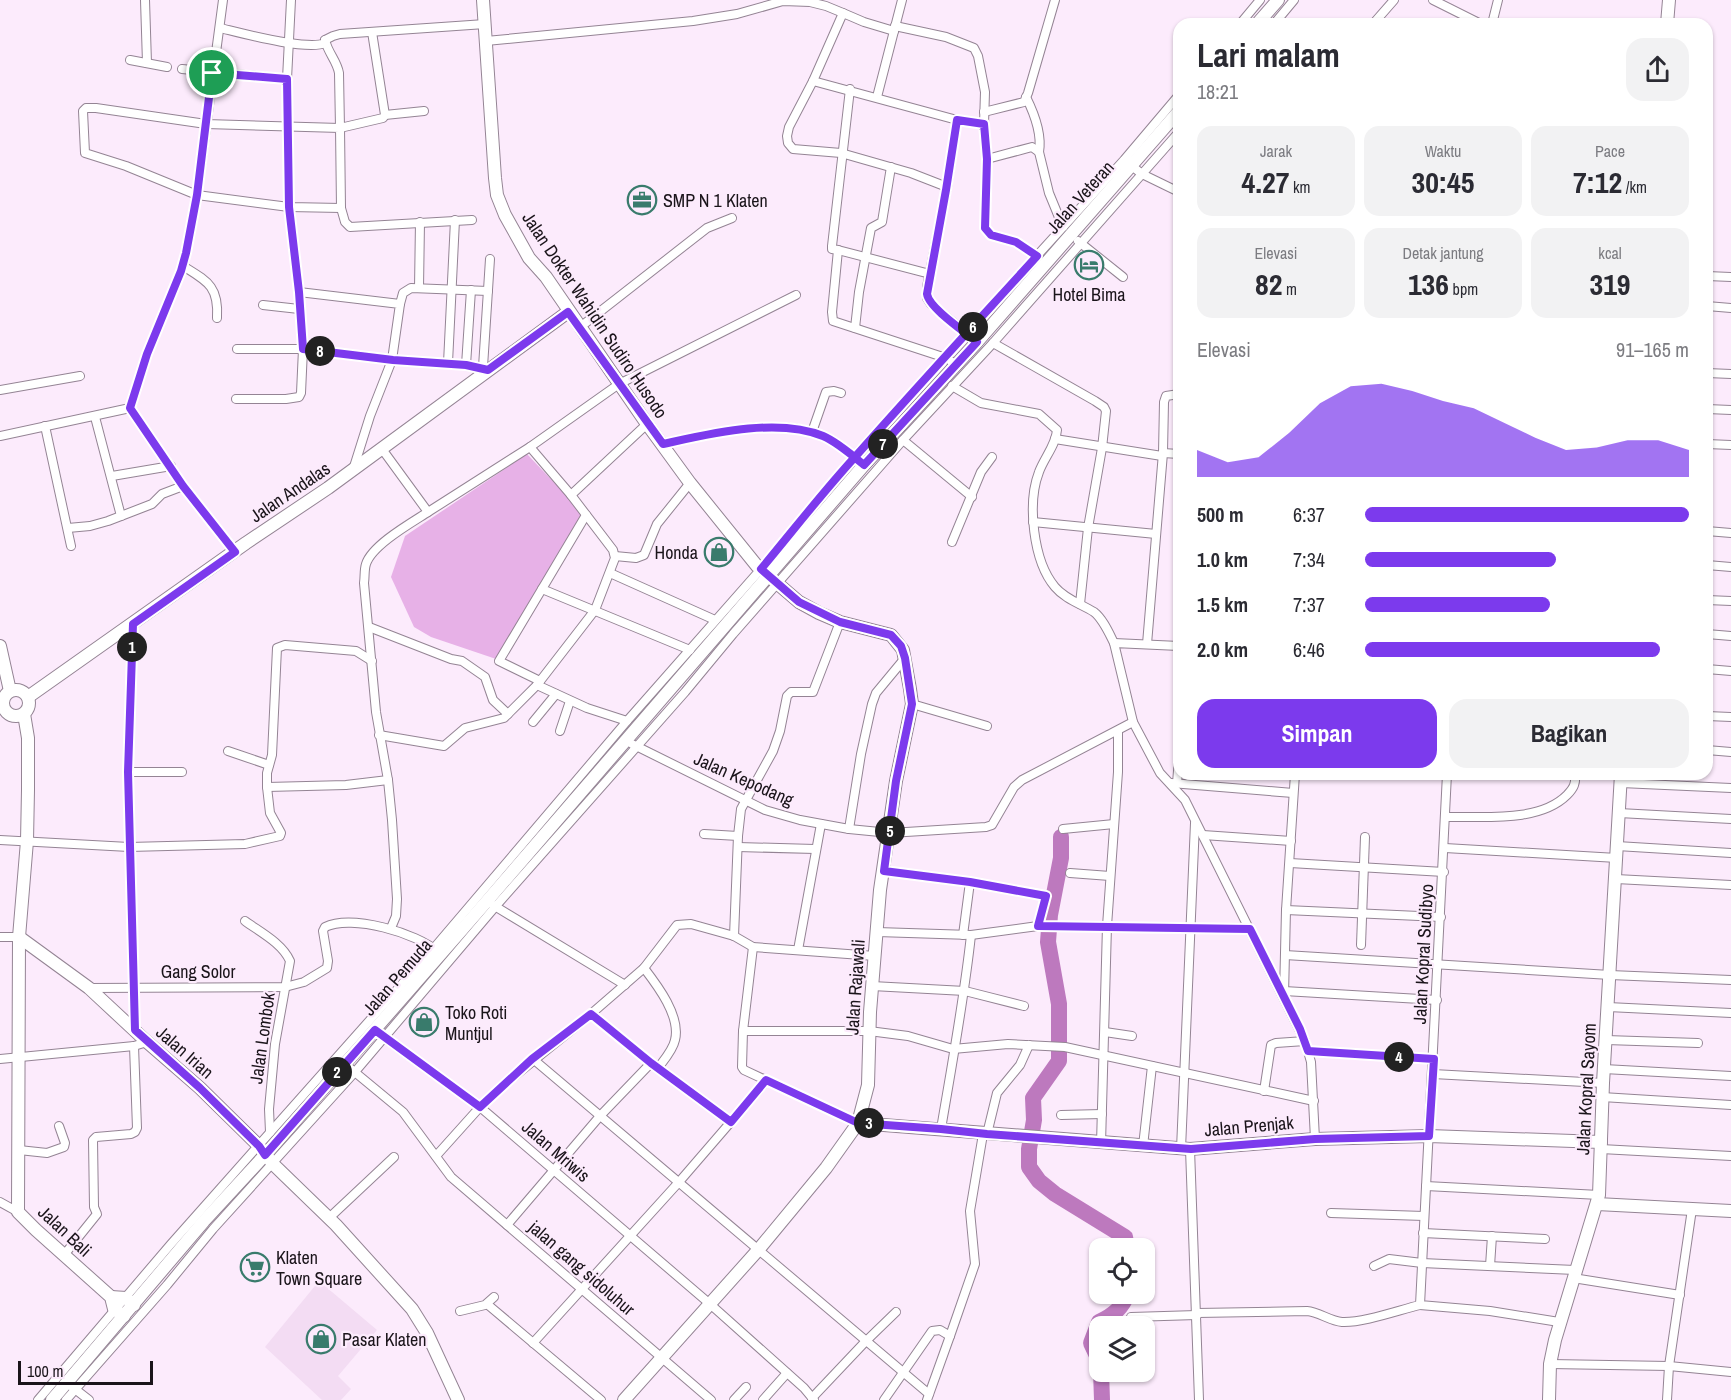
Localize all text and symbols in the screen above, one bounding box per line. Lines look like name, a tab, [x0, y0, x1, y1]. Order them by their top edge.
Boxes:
text: Lari malam	[1197, 33, 1340, 77]
button: share	[1626, 38, 1689, 101]
pin	[186, 47, 237, 98]
icon: arrive	[195, 56, 228, 89]
text: 18:21	[1197, 78, 1238, 105]
text: Jarak	[1260, 140, 1292, 162]
text: Waktu	[1425, 140, 1461, 162]
text: Pace	[1595, 140, 1625, 162]
street label: Jalan Veteran	[1041, 155, 1119, 239]
text: 4.27	[1241, 162, 1289, 202]
text: 30:45	[1412, 162, 1474, 202]
text: 7:12	[1573, 162, 1622, 202]
text: km	[1289, 176, 1311, 198]
text: /km	[1622, 176, 1647, 198]
office icon: SMP N 1 Klaten	[626, 184, 658, 216]
place label: SMP N 1 Klaten	[663, 188, 768, 213]
street label: Jalan Dokter Wahidin Sudiro Husodo	[516, 207, 674, 423]
text: Elevasi	[1254, 242, 1298, 264]
text: Detak jantung	[1403, 242, 1483, 264]
text: kcal	[1598, 242, 1622, 264]
hotel icon: Hotel Bima	[1073, 249, 1105, 281]
text: 82	[1255, 264, 1282, 304]
text: 136	[1408, 264, 1449, 304]
text: 319	[1589, 264, 1631, 304]
text: m	[1282, 278, 1297, 300]
text: bpm	[1449, 278, 1478, 300]
place label: Hotel Bima	[1052, 282, 1126, 307]
pin: 6	[958, 312, 988, 342]
text: 6	[969, 316, 977, 338]
pin: 8	[305, 336, 335, 366]
text: Elevasi	[1197, 336, 1251, 363]
text: 91–165 m	[1616, 336, 1689, 363]
text: 8	[316, 340, 324, 362]
pin: 7	[868, 429, 898, 459]
text: 7	[879, 433, 887, 455]
street label: Jalan Andalas	[245, 456, 335, 528]
text: 500 m	[1197, 501, 1244, 528]
text: 6:37	[1293, 501, 1325, 528]
shop icon: Honda	[703, 536, 735, 568]
place label: Honda	[655, 540, 698, 565]
text: 1.0 km	[1197, 546, 1248, 573]
text: 7:34	[1293, 546, 1325, 573]
text: 1.5 km	[1197, 591, 1248, 618]
text: 7:37	[1293, 591, 1325, 618]
pin: 1	[117, 632, 147, 662]
text: 1	[128, 636, 136, 658]
text: 2.0 km	[1197, 636, 1248, 663]
text: 6:46	[1293, 636, 1325, 663]
button: Simpan	[1197, 699, 1437, 768]
button: Bagikan	[1449, 699, 1689, 768]
street label: Jalan Kepodang	[690, 746, 799, 812]
pin: 5	[875, 816, 905, 846]
text: 5	[886, 820, 894, 842]
street label: Jalan Kopral Sudibyo	[1407, 883, 1439, 1025]
street label: Jalan Pemuda	[357, 933, 437, 1021]
street label: Jalan Rajawali	[839, 938, 871, 1036]
street label: Gang Solor	[161, 959, 235, 984]
street label: Jalan Lombok	[243, 990, 281, 1085]
place label: Toko Roti Muntjul	[445, 1000, 507, 1046]
shop icon: Toko Roti Muntjul	[408, 1006, 440, 1038]
street label: Jalan Irian	[151, 1020, 219, 1084]
street label: Jalan Kopral Sayom	[1570, 1022, 1602, 1156]
pin: 4	[1384, 1042, 1414, 1072]
text: 4	[1395, 1046, 1403, 1068]
pin: 2	[322, 1057, 352, 1087]
text: 2	[333, 1061, 341, 1083]
pin: 3	[854, 1108, 884, 1138]
street label: Jalan Prenjak	[1203, 1110, 1295, 1142]
text: 3	[865, 1112, 873, 1134]
street label: Jalan Mriwis	[517, 1114, 595, 1188]
street label: Jalan Bali	[33, 1200, 97, 1262]
street label: jalan gang sidoluhur	[523, 1214, 640, 1321]
map controls	[1089, 1238, 1155, 1382]
button: locate	[1089, 1238, 1155, 1304]
place label: Klaten Town Square	[276, 1245, 362, 1291]
supermarket icon: Klaten Town Square	[239, 1251, 271, 1283]
button: layers	[1089, 1316, 1155, 1382]
shop icon: Pasar Klaten	[305, 1323, 337, 1355]
place label: Pasar Klaten	[342, 1327, 427, 1352]
scale bar	[18, 1358, 153, 1386]
text: 100 m	[27, 1360, 63, 1382]

